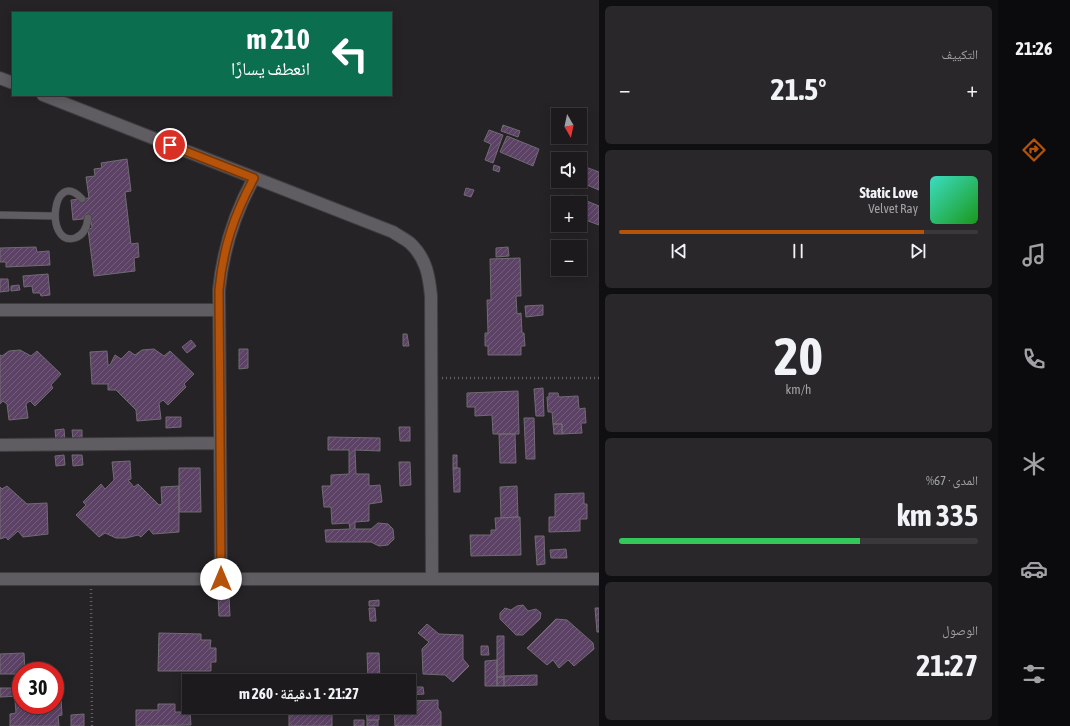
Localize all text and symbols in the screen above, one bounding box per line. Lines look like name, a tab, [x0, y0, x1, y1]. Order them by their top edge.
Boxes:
text: 210 m	[247, 23, 310, 55]
icon: left	[324, 28, 376, 80]
text: 21:26	[1015, 38, 1053, 59]
text: التكييف	[942, 47, 978, 62]
text: انعطف يسارًا	[231, 58, 310, 79]
text: 21.5°	[771, 72, 826, 106]
text: −	[619, 76, 630, 102]
text: +	[967, 76, 978, 102]
north arrow	[551, 108, 587, 144]
map controls	[551, 108, 587, 276]
pin	[153, 128, 187, 162]
icon: arrive	[159, 134, 181, 156]
icon: directions	[1020, 136, 1048, 164]
button: sound	[551, 152, 587, 188]
text: Static Love	[859, 184, 918, 201]
button: +	[551, 196, 587, 232]
text: Velvet Ray	[868, 201, 918, 216]
button: −	[551, 240, 587, 276]
icon: previous	[668, 240, 690, 262]
icon: pause	[787, 240, 809, 262]
icon: next	[907, 240, 929, 262]
icon: music	[1020, 241, 1048, 269]
text: 20	[774, 326, 823, 386]
icon: phone	[1020, 345, 1048, 373]
text: km/h	[786, 382, 811, 397]
icon: climate	[1020, 450, 1048, 478]
text: المدى · 67%	[926, 473, 978, 488]
text: 335 km	[897, 498, 978, 532]
icon: car	[1020, 555, 1048, 583]
position arrow	[200, 558, 242, 600]
text: الوصول	[942, 623, 978, 638]
text: 21:27	[916, 648, 978, 682]
icon: filters	[1020, 660, 1048, 688]
speed limit sign: 30	[12, 662, 64, 714]
text: 21:27 · 1 دقيقة · 260 m	[239, 685, 359, 702]

